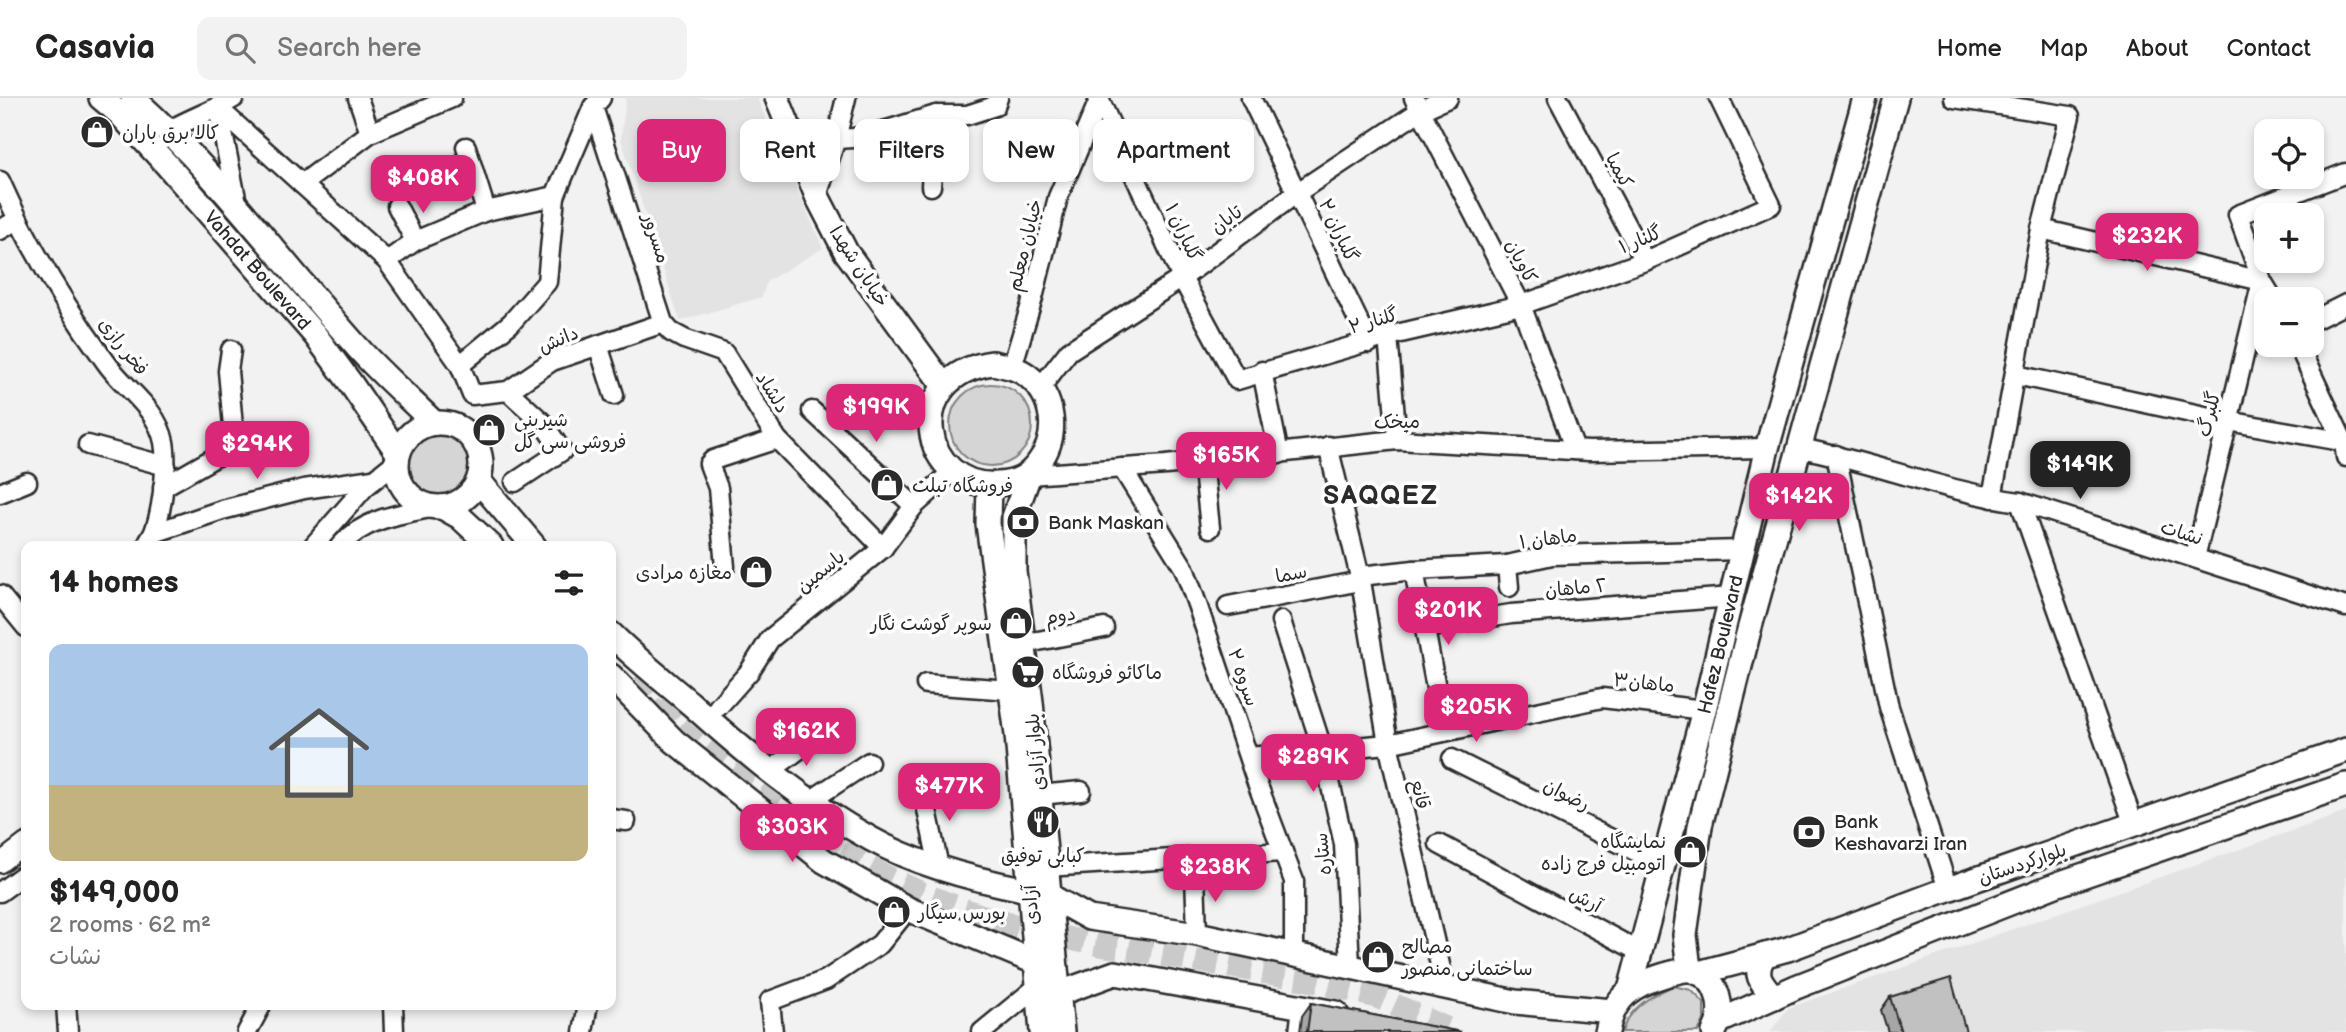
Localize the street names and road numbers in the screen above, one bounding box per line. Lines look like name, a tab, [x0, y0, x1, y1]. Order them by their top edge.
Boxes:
street label: کیمیا	[1600, 149, 1637, 192]
street label: گلباران ۲	[1313, 195, 1362, 266]
street label: خیابان معلم	[1003, 197, 1050, 294]
street label: گلباران ۱	[1159, 200, 1206, 265]
street label: تابان	[1206, 201, 1248, 240]
street label: Vahdat Boulevard	[199, 206, 315, 335]
street label: مسرور	[636, 209, 674, 266]
street label: گلنار ۱	[1616, 221, 1665, 259]
street label: خیابان شهدا	[824, 222, 893, 312]
street label: کاویان	[1500, 236, 1541, 288]
street label: گلنار ۲	[1346, 303, 1401, 339]
street label: فخر رازی	[93, 313, 152, 380]
street label: دانش	[535, 322, 582, 359]
street label: دلشاد	[750, 368, 793, 418]
street label: گلبرگ	[2193, 389, 2226, 439]
street label: میخک	[1374, 411, 1420, 434]
street label: نشات	[2158, 516, 2206, 551]
street label: ماهان ۱	[1518, 525, 1578, 554]
street label: یاسمین	[792, 546, 850, 599]
street label: سما	[1274, 560, 1309, 589]
street label: Hafez Boulevard	[1693, 573, 1749, 717]
street label: ٢ ماهان	[1544, 574, 1608, 603]
street label: دوم	[1043, 602, 1078, 633]
street label: سروه ۲	[1222, 646, 1263, 709]
street label: ماهان۳	[1612, 669, 1676, 698]
street label: بلوار آزادی	[1022, 712, 1051, 791]
street label: رضوان	[1539, 774, 1593, 817]
street label: قانع	[1404, 777, 1434, 812]
street label: ستاره	[1310, 831, 1337, 876]
street label: بلوارکردستان	[1975, 839, 2070, 890]
street label: آرش	[1565, 882, 1607, 919]
street label: آزادی	[1019, 883, 1044, 926]

